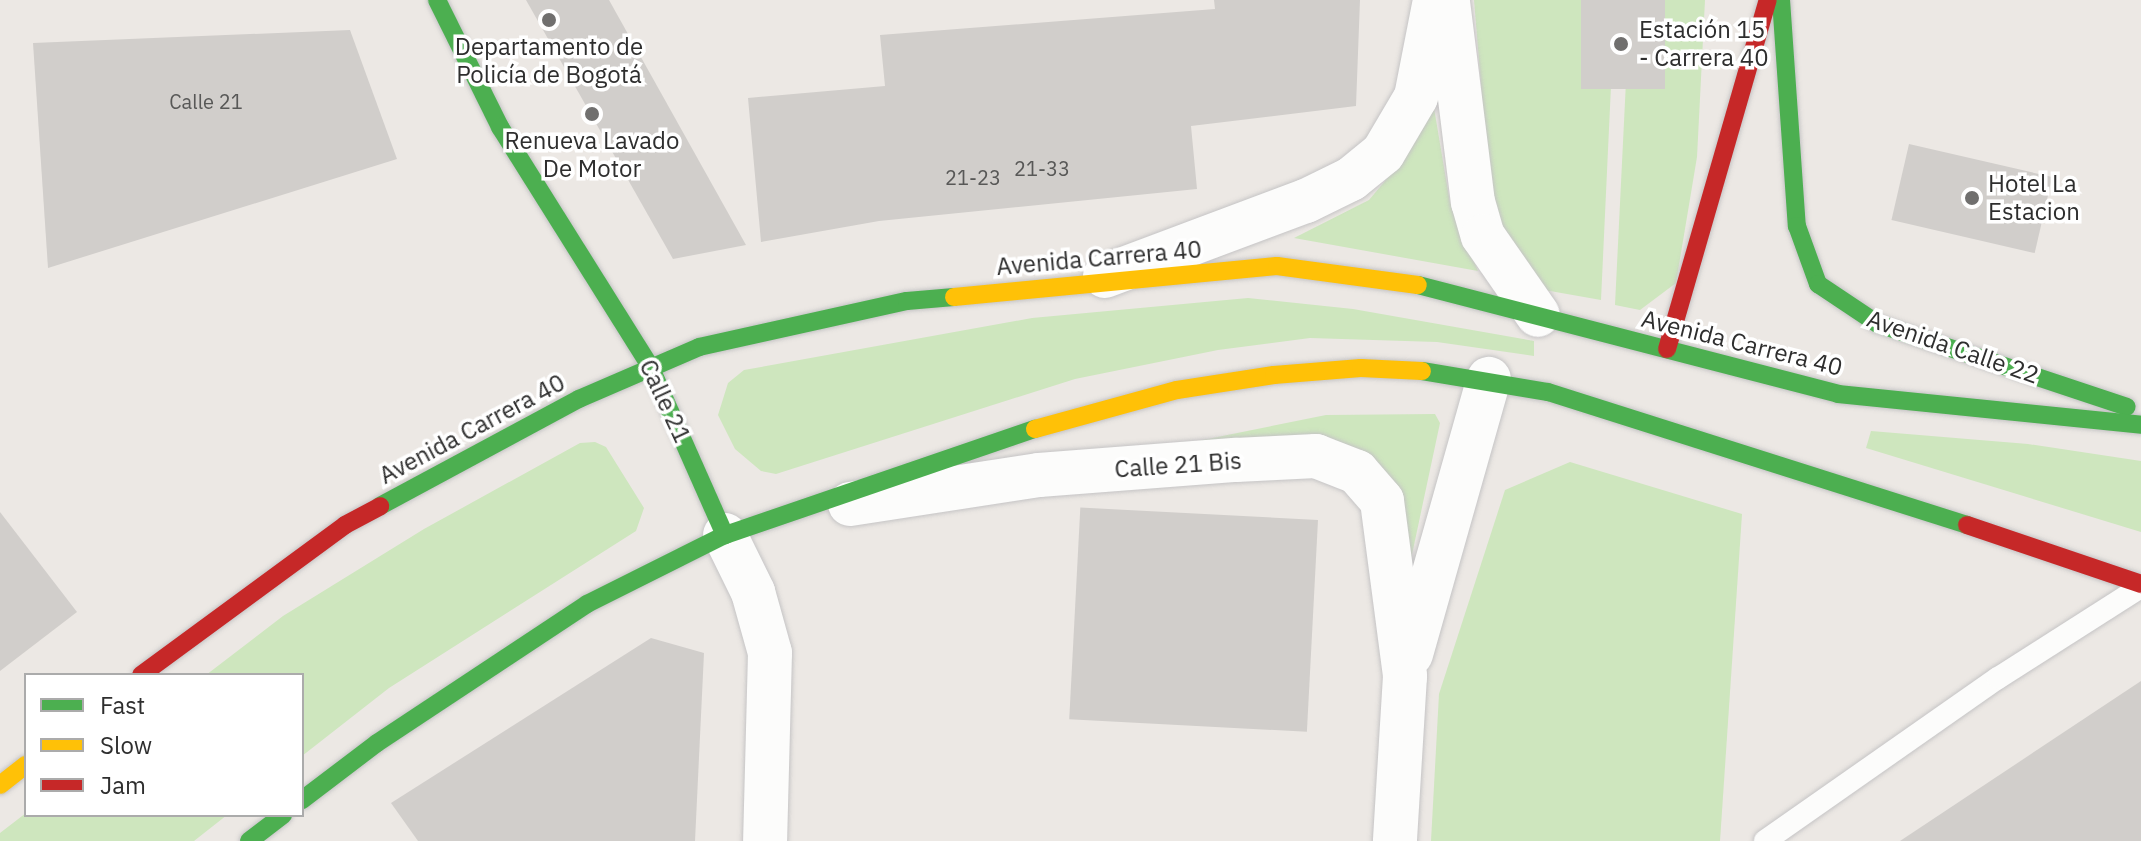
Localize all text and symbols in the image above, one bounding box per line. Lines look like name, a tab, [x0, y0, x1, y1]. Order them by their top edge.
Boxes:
marker: Departamento de Policía de Bogotá	[540, 11, 558, 29]
place label: Estación 15 - Carrera 40	[1639, 16, 1769, 72]
place label: Departamento de Policía de Bogotá	[455, 33, 643, 89]
marker: Estación 15 - Carrera 40	[1610, 33, 1632, 55]
house number: Calle 21	[169, 89, 243, 113]
marker: Renueva Lavado De Motor	[583, 105, 601, 123]
place label: Renueva Lavado De Motor	[505, 127, 679, 183]
house number: 21-33	[1014, 156, 1070, 180]
house number: 21-23	[945, 165, 1001, 189]
place label: Hotel La Estacion	[1988, 170, 2080, 226]
marker: Hotel La Estacion	[1963, 189, 1981, 207]
street label: Avenida Carrera 40	[995, 235, 1203, 281]
street label: Avenida Carrera 40	[1639, 304, 1845, 382]
street label: Avenida Calle 22	[1863, 304, 2043, 390]
street label: Calle 21	[633, 355, 697, 447]
street label: Avenida Carrera 40	[374, 368, 570, 490]
street label: Calle 21 Bis	[1113, 446, 1243, 484]
legend	[24, 673, 304, 817]
text: Fast	[100, 689, 145, 721]
text: Slow	[100, 729, 152, 761]
text: Jam	[100, 769, 146, 801]

